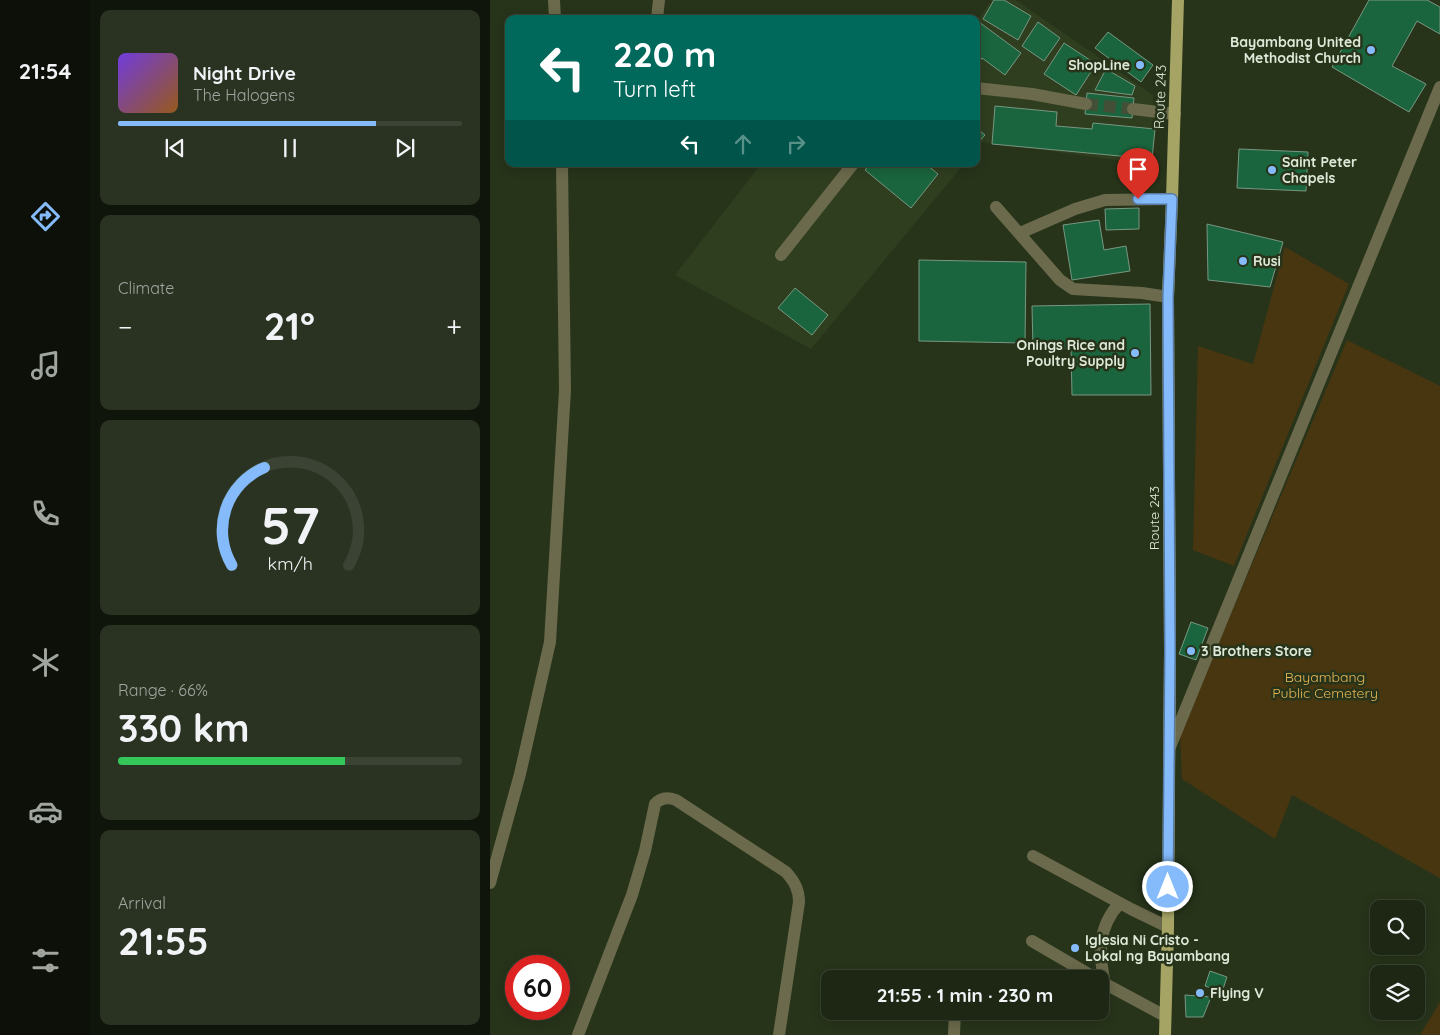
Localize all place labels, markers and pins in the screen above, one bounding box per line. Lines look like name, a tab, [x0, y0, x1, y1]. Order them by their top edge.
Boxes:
place label: Bayambang United Methodist Church	[1230, 33, 1361, 67]
marker: Bayambang United Methodist Church	[1365, 44, 1377, 56]
place label: ShopLine	[1068, 56, 1130, 74]
marker: ShopLine	[1134, 59, 1146, 71]
pin	[1117, 148, 1159, 199]
place label: Saint Peter Chapels	[1282, 153, 1357, 187]
marker: Saint Peter Chapels	[1266, 164, 1278, 176]
place label: Rusi	[1253, 252, 1281, 270]
marker: Rusi	[1237, 255, 1249, 267]
place label: Onings Rice and Poultry Supply	[1017, 336, 1125, 370]
marker: Onings Rice and Poultry Supply	[1129, 347, 1141, 359]
place label: 3 Brothers Store	[1201, 642, 1312, 660]
marker: 3 Brothers Store	[1185, 645, 1197, 657]
place label: Iglesia Ni Cristo - Lokal ng Bayambang	[1085, 931, 1230, 965]
marker: Iglesia Ni Cristo - Lokal ng Bayambang	[1069, 942, 1081, 954]
place label: Flying V	[1210, 984, 1264, 1002]
marker: Flying V	[1194, 987, 1206, 999]

